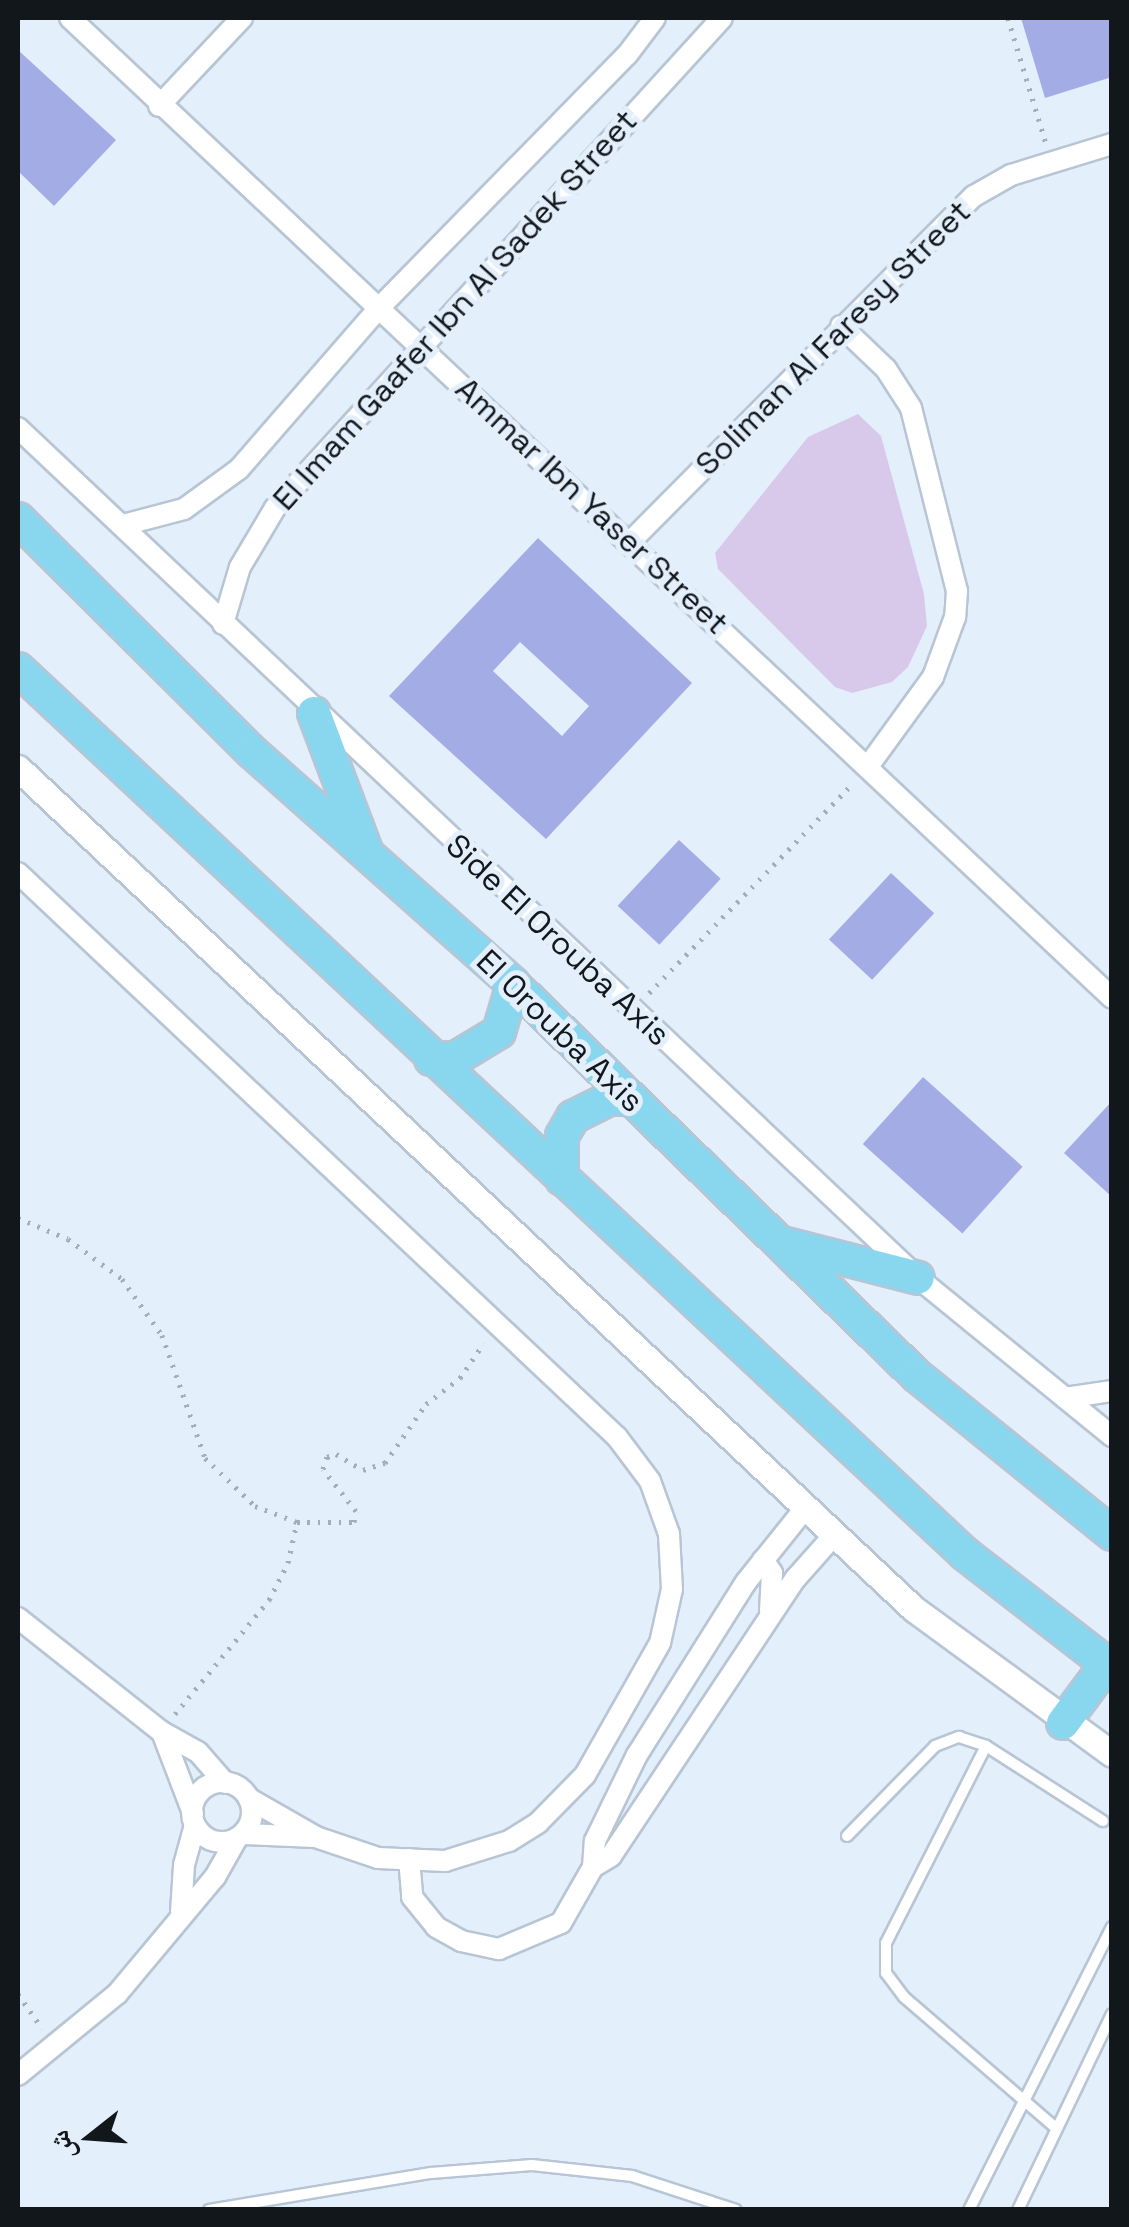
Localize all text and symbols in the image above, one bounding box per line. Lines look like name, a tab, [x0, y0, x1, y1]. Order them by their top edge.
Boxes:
street label: El Imam Gaafer Ibn Al Sadek Street	[265, 102, 645, 518]
street label: Soliman Al Faresy Street	[687, 192, 979, 484]
street label: Ammar Ibn Yaser Street	[448, 369, 736, 643]
street label: Side El Orouba Axis	[438, 826, 678, 1054]
street label: El Orouba Axis	[468, 942, 652, 1120]
north arrow	[40, 2087, 140, 2187]
text: ش	[40, 2126, 83, 2165]

